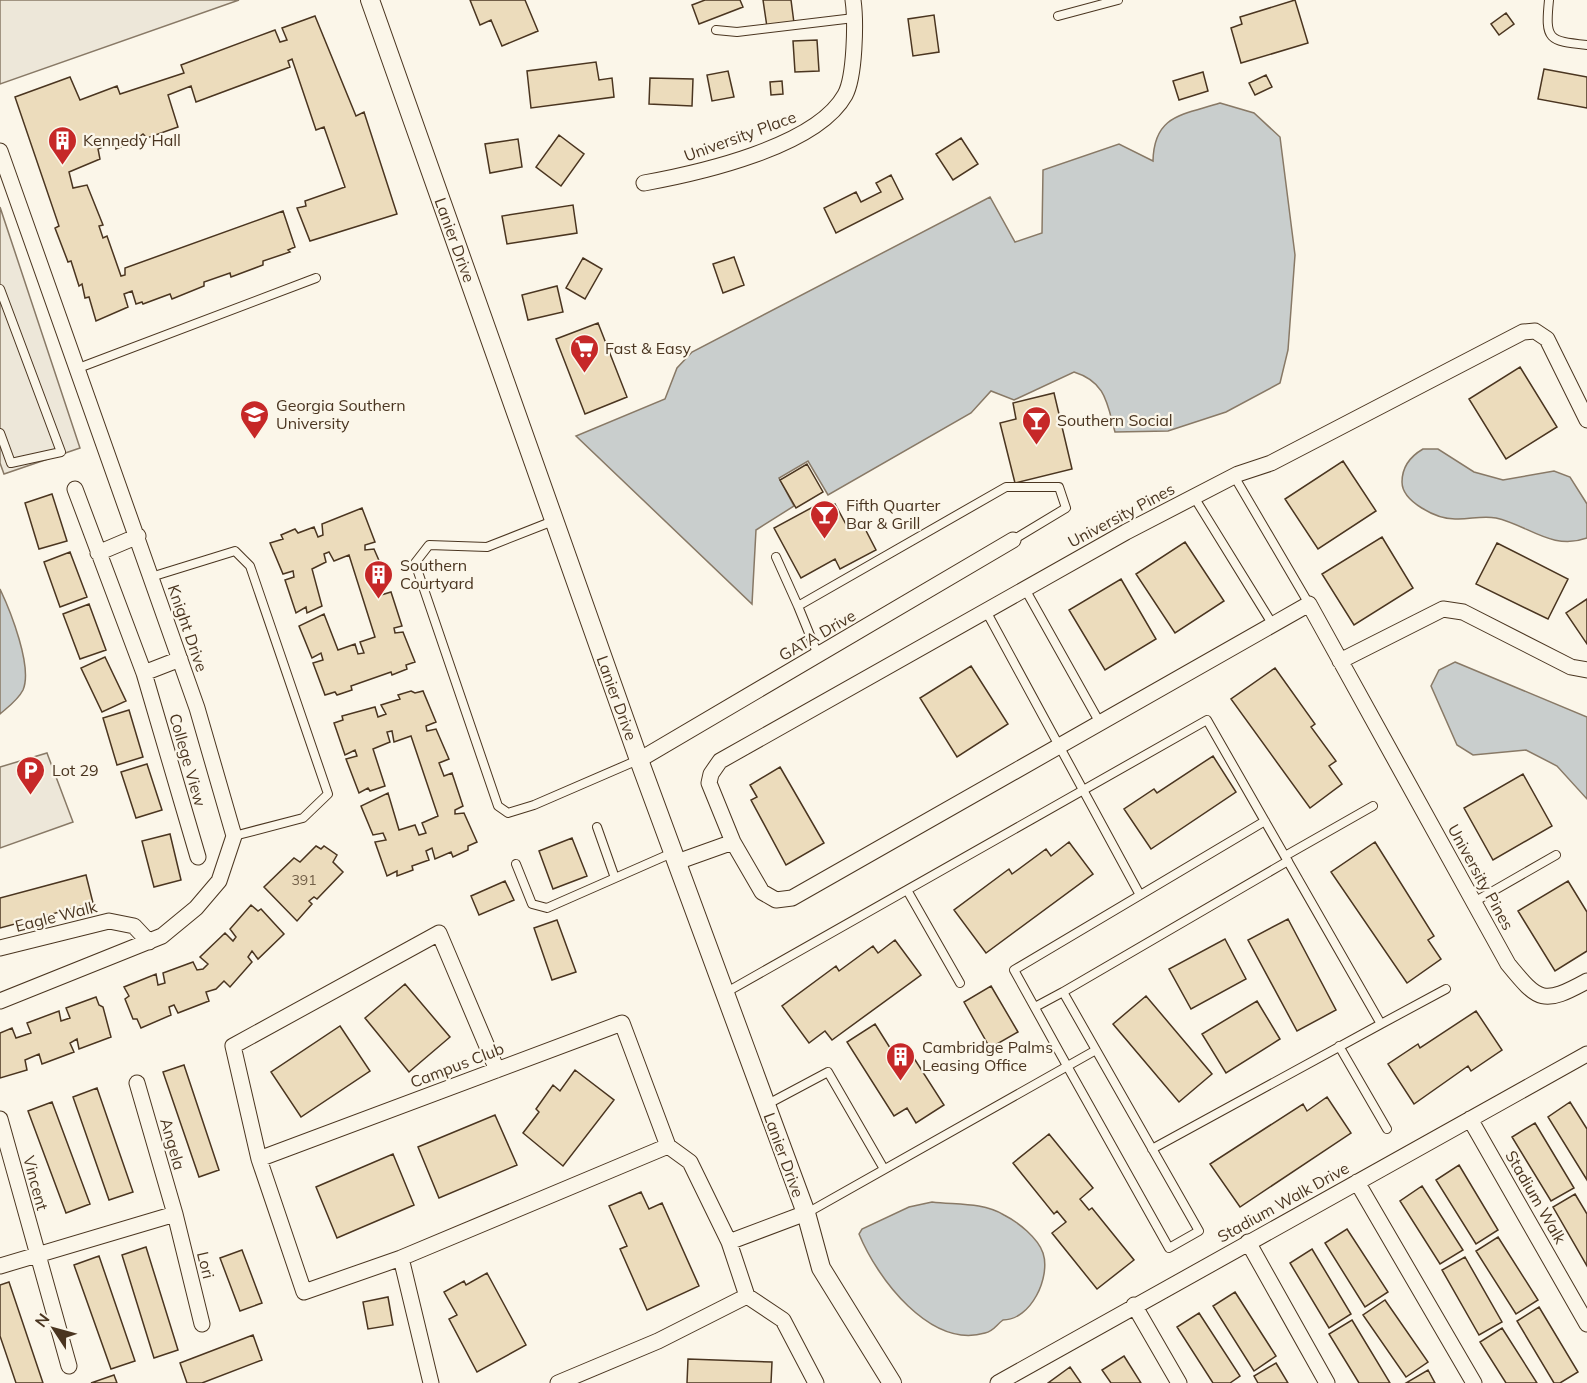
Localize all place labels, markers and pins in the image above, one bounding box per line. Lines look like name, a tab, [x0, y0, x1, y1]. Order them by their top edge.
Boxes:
building icon: Kennedy Hall	[46, 124, 78, 166]
place label: Kennedy Hall	[83, 130, 181, 150]
supermarket icon: Fast & Easy	[568, 332, 600, 374]
place label: Fast & Easy	[605, 338, 691, 358]
place label: Georgia Southern University	[276, 395, 406, 433]
school or university icon: Georgia Southern University	[239, 398, 271, 440]
bar icon: Southern Social	[1020, 404, 1052, 446]
place label: Southern Social	[1057, 410, 1173, 430]
place label: Fifth Quarter Bar & Grill	[846, 495, 941, 533]
bar icon: Fifth Quarter Bar & Grill	[809, 498, 841, 540]
place label: Southern Courtyard	[400, 555, 474, 593]
building icon: Southern Courtyard	[363, 558, 395, 600]
parking icon: Lot 29	[15, 754, 47, 796]
place label: Lot 29	[52, 760, 99, 780]
place label: Cambridge Palms Leasing Office	[922, 1037, 1053, 1075]
building icon: Cambridge Palms Leasing Office	[885, 1040, 917, 1082]

